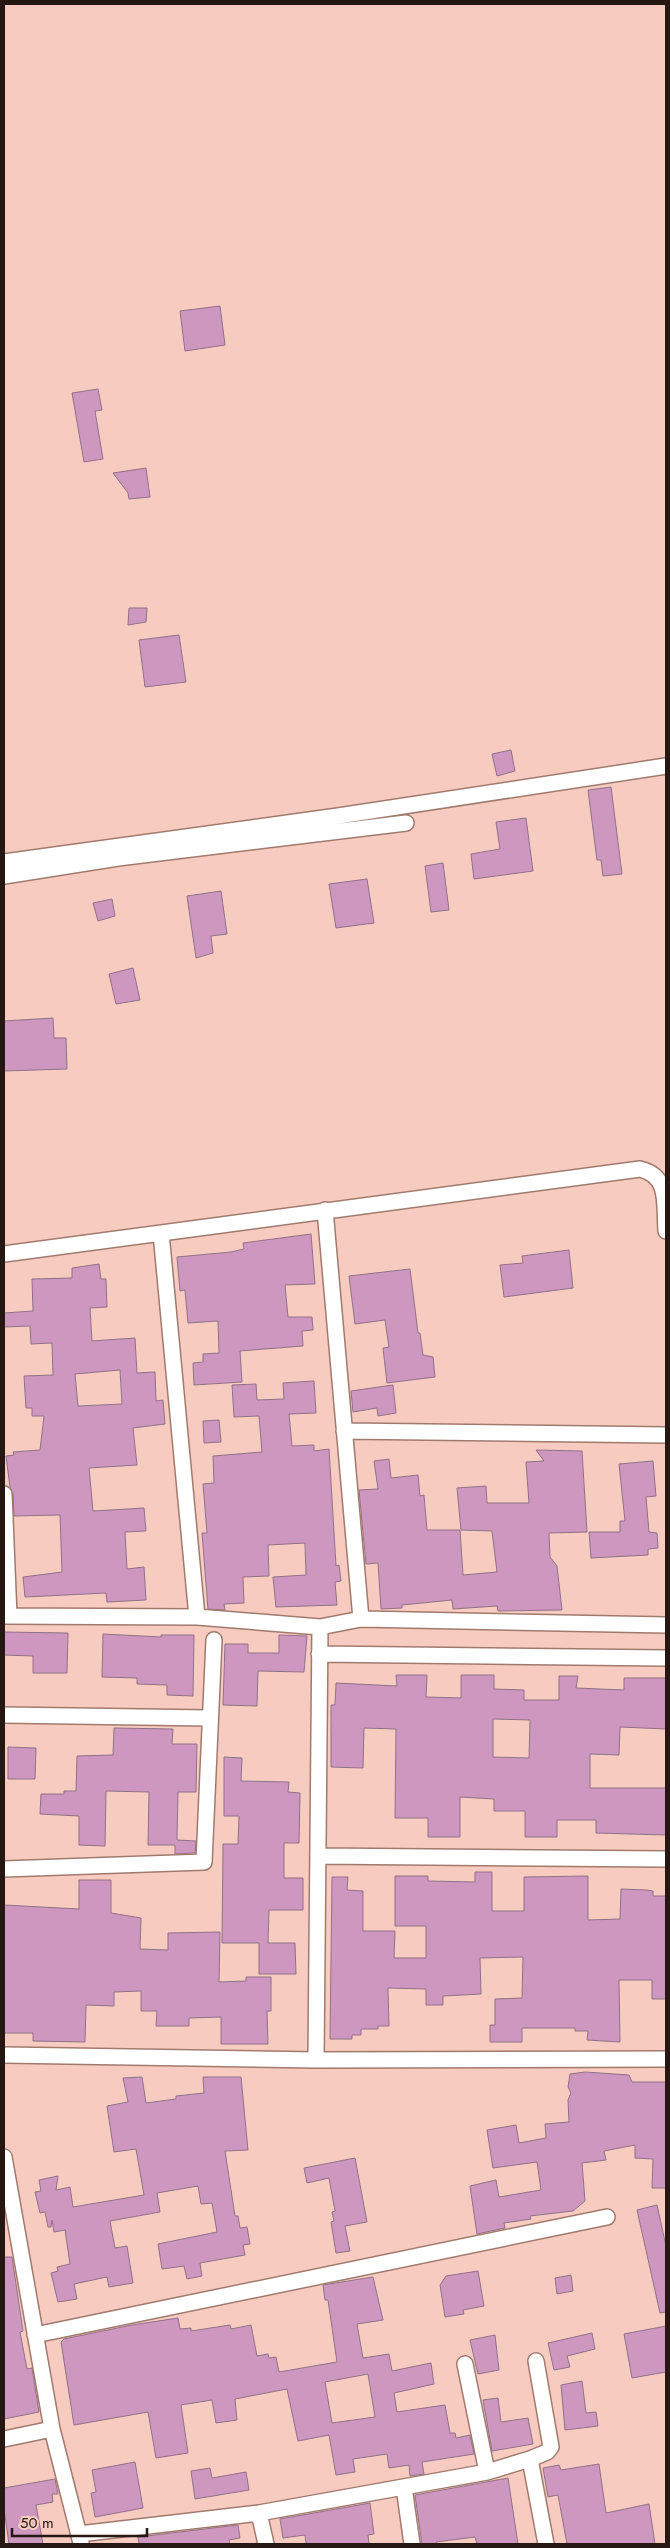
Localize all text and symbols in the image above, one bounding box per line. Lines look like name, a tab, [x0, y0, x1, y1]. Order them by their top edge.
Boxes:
scale bar	[12, 2506, 148, 2538]
text: 50 m	[20, 2512, 54, 2534]

